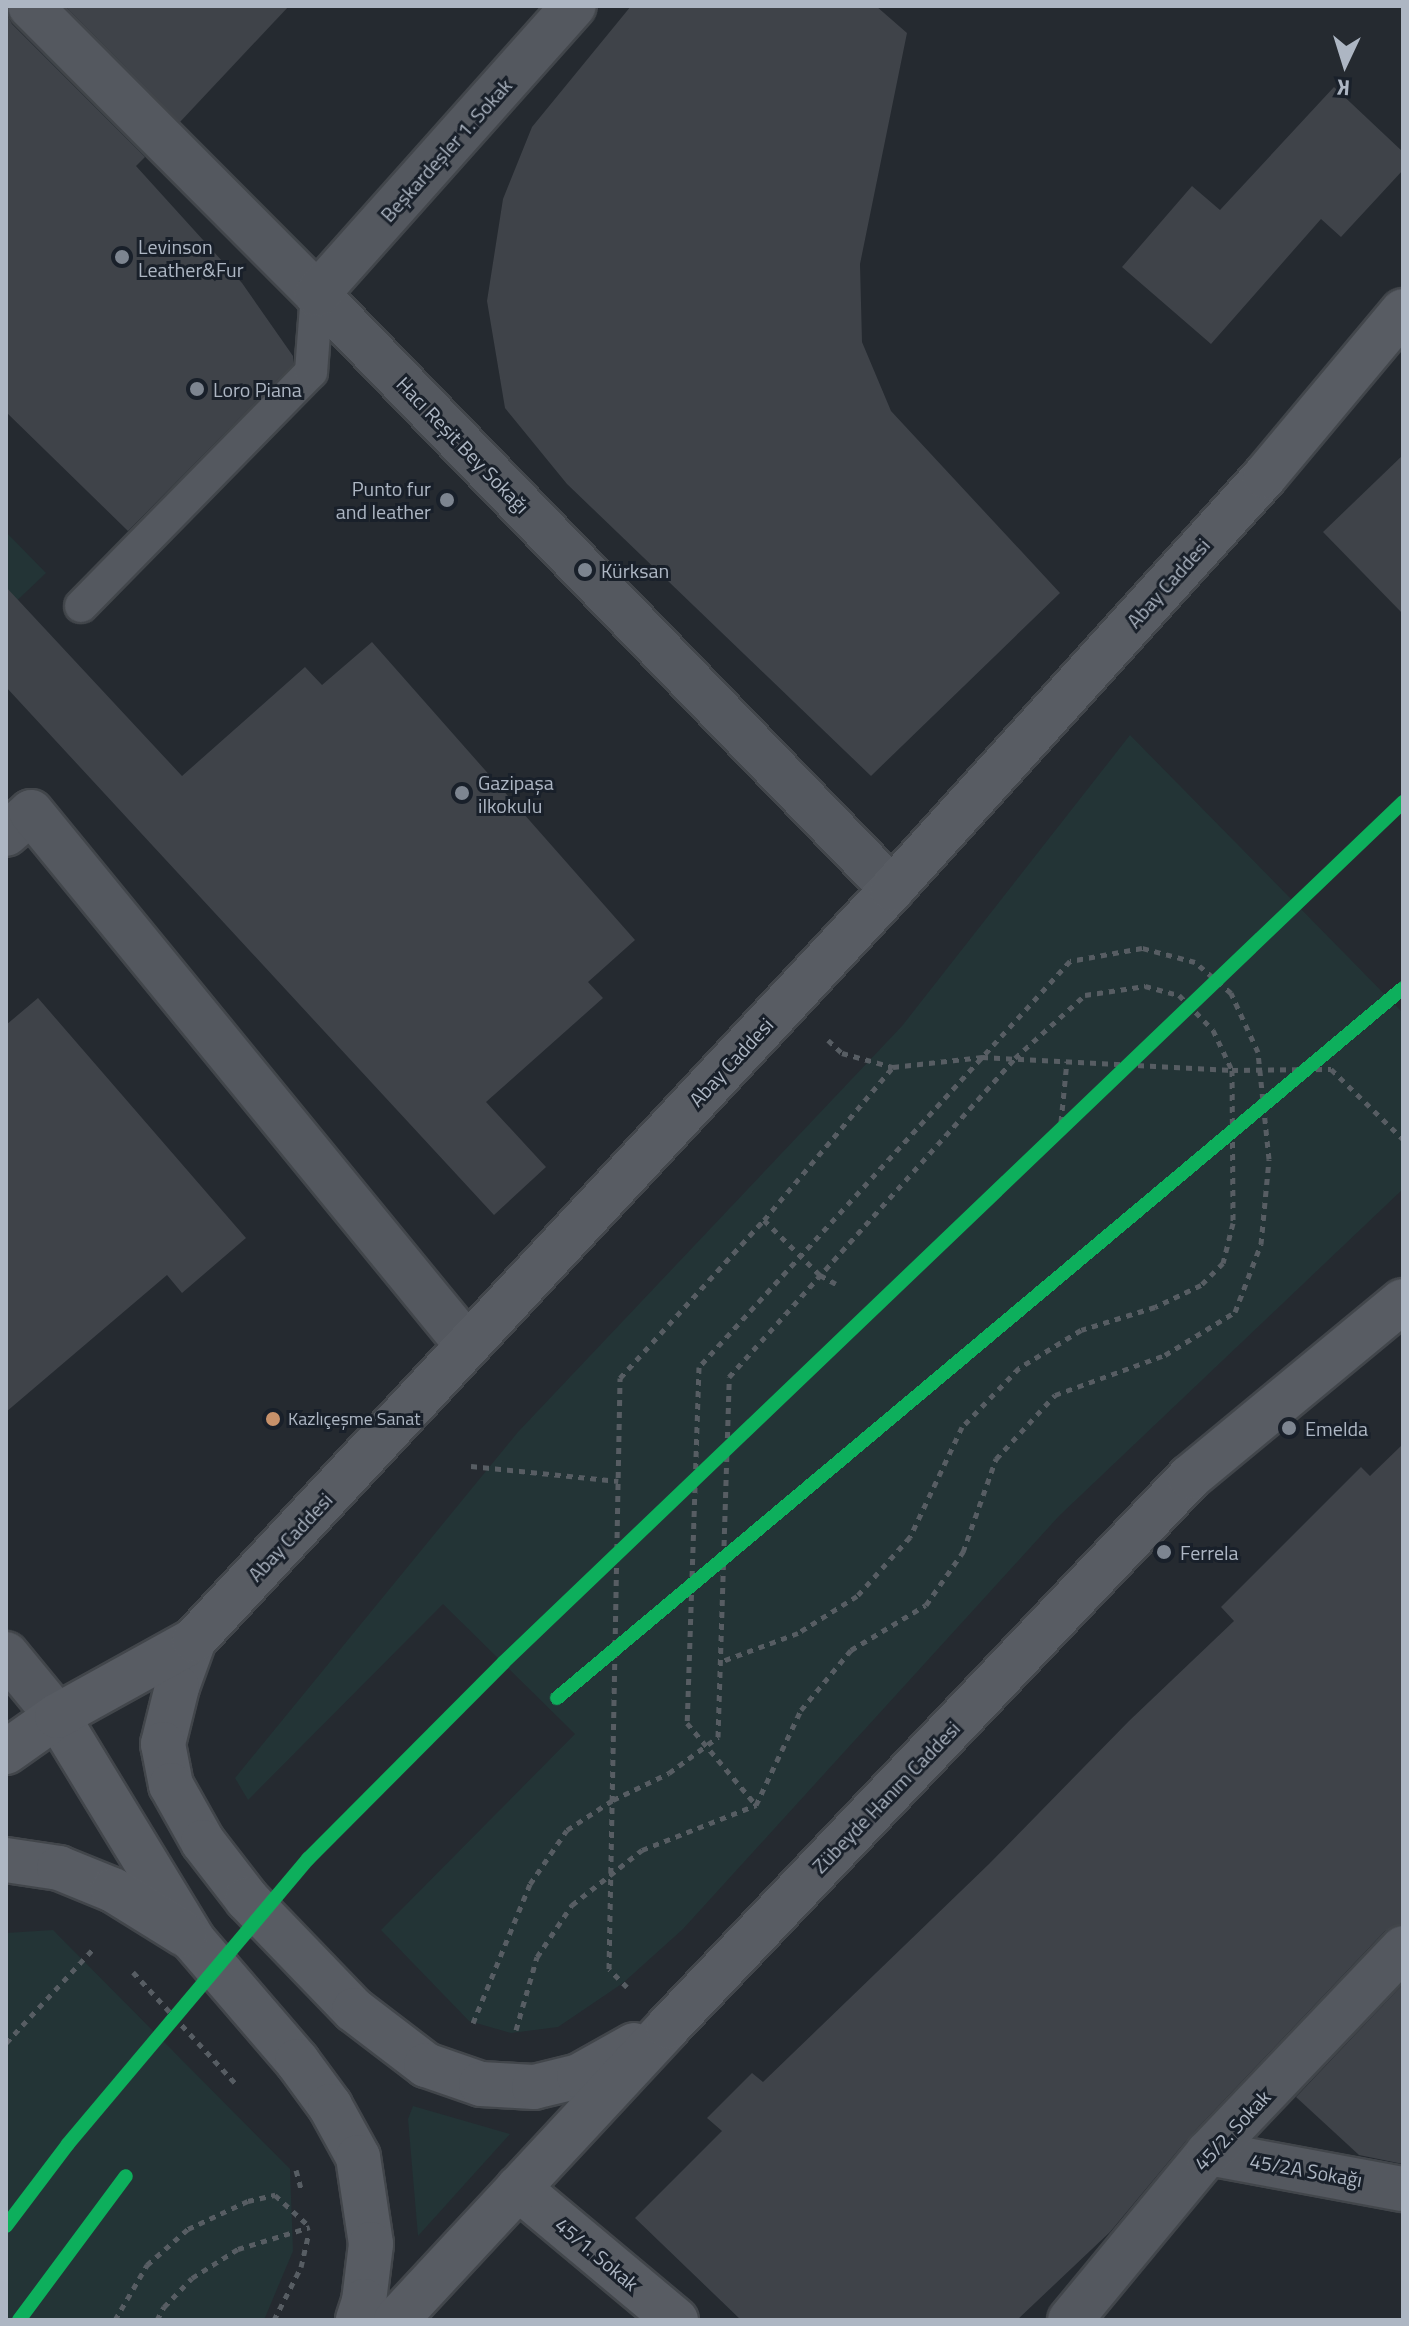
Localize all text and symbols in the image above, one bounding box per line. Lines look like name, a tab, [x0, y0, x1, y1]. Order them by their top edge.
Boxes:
north arrow	[1305, 24, 1385, 104]
text: K	[1336, 71, 1351, 105]
street label: Beşkardeşler 1. Sokak	[375, 73, 517, 227]
place label: Levinson Leather&Fur	[138, 234, 244, 281]
marker: Levinson Leather&Fur	[113, 248, 131, 266]
street label: Hacı Reşit Bey Sokağı	[392, 372, 534, 518]
place label: Loro Piana	[213, 377, 302, 401]
marker: Loro Piana	[188, 380, 206, 398]
place label: Punto fur and leather	[336, 476, 431, 523]
marker: Punto fur and leather	[438, 491, 456, 509]
street label: Abay Caddesi	[1122, 533, 1214, 633]
place label: Kürksan	[601, 558, 669, 582]
marker: Kürksan	[576, 561, 594, 579]
place label: Gazipaşa ilkokulu	[478, 770, 554, 817]
marker: Gazipaşa ilkokulu	[453, 784, 471, 802]
street label: Abay Caddesi	[684, 1013, 778, 1111]
place label: Kazlıçeşme Sanat	[288, 1408, 421, 1430]
marker: Kazlıçeşme Sanat	[265, 1411, 281, 1427]
place label: Emelda	[1305, 1416, 1368, 1440]
marker: Emelda	[1280, 1419, 1298, 1437]
street label: Abay Caddesi	[243, 1488, 337, 1586]
place label: Ferrela	[1180, 1540, 1239, 1564]
marker: Ferrela	[1155, 1543, 1173, 1561]
street label: Zübeyde Hanım Caddesi	[807, 1716, 965, 1878]
street label: 45/2. Sokak	[1189, 2085, 1275, 2175]
street label: 45/2A Sokağı	[1248, 2148, 1364, 2192]
street label: 45/1. Sokak	[551, 2212, 643, 2296]

